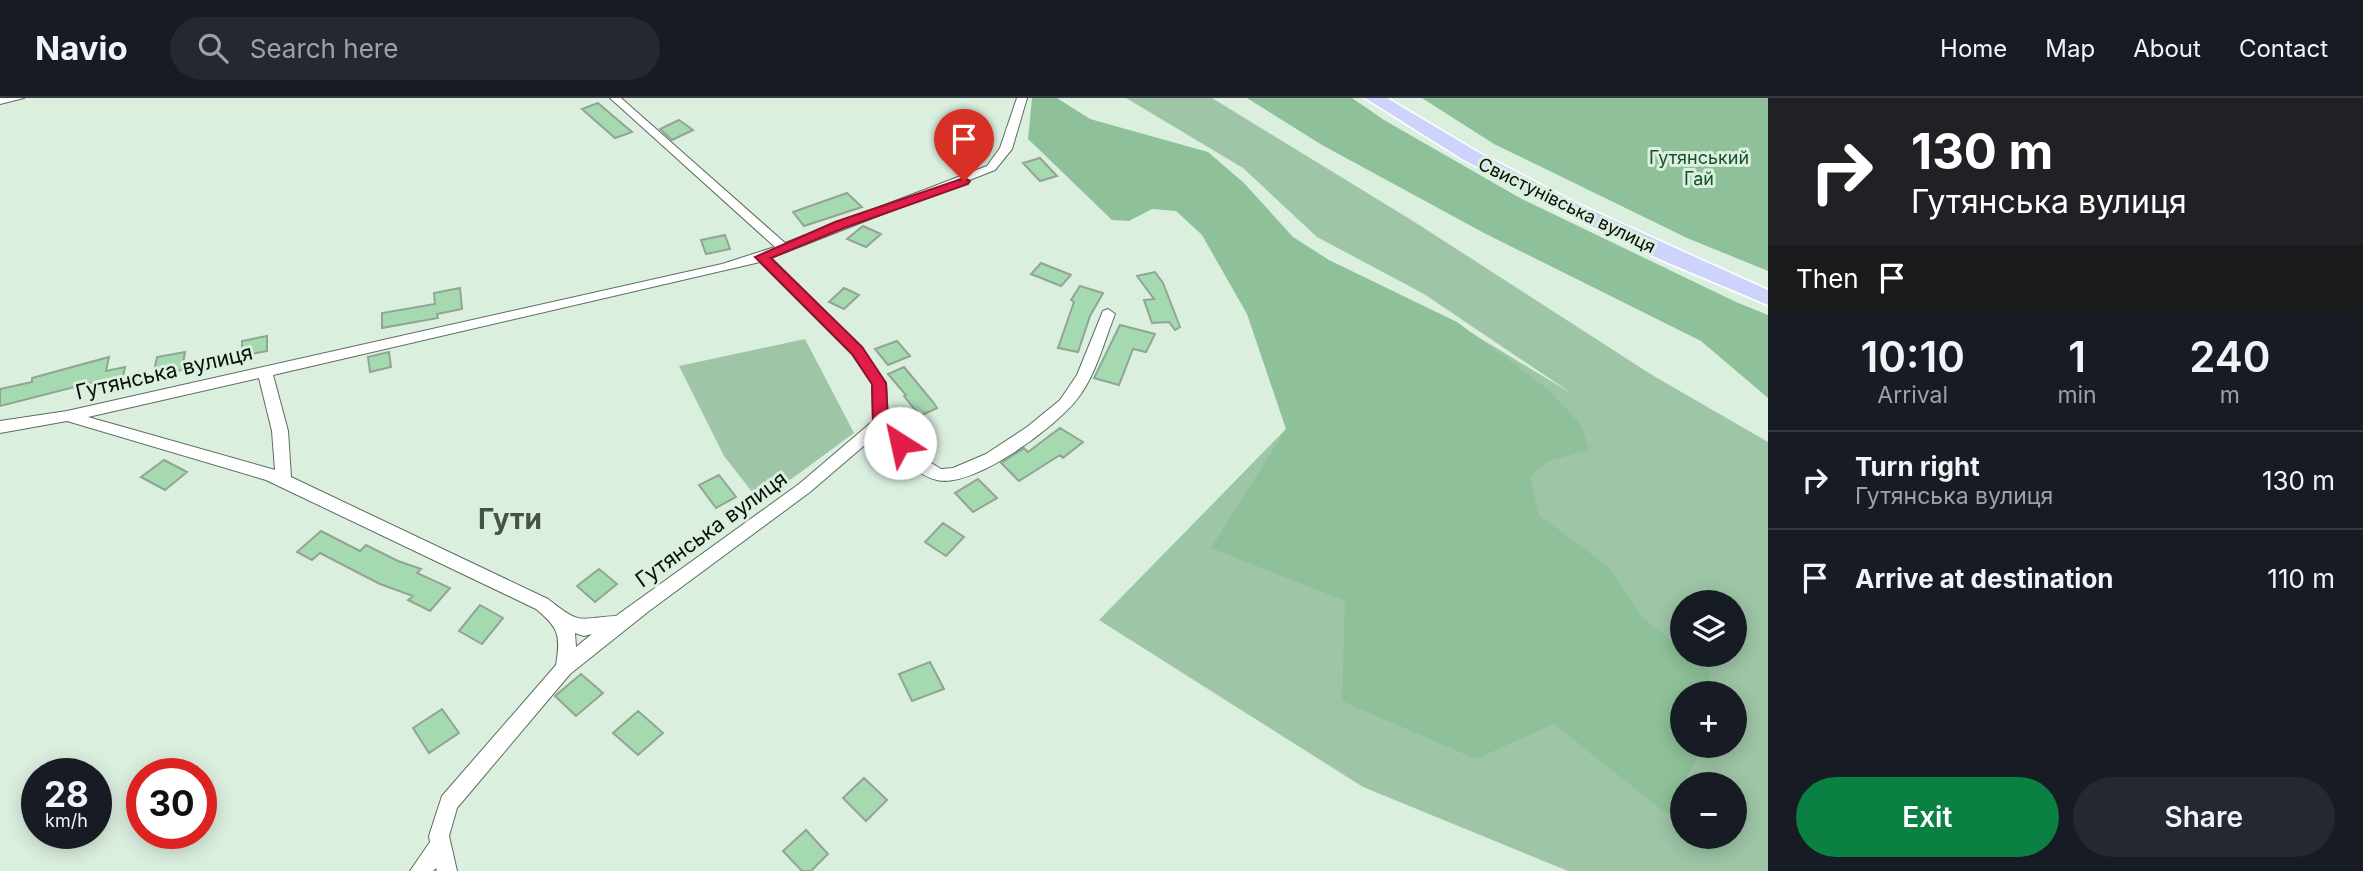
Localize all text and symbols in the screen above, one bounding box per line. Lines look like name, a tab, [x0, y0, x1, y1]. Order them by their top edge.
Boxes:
search box	[170, 17, 660, 80]
text: Navio	[35, 28, 128, 68]
icon: search	[194, 29, 232, 67]
text: Search here	[250, 33, 398, 64]
text: Home	[1940, 34, 2007, 63]
text: Map	[2045, 34, 2095, 63]
text: About	[2133, 34, 2201, 63]
text: Contact	[2239, 34, 2328, 63]
pin	[934, 109, 994, 181]
icon: arrive	[945, 120, 983, 158]
text: 130 m	[1911, 122, 2053, 181]
icon: right	[1796, 126, 1887, 217]
park label: Гутянський Гай	[1649, 147, 1749, 189]
street label: Свистунівська вулиця	[1475, 153, 1659, 257]
text: Гутянська вулиця	[1911, 182, 2187, 221]
icon: arrive	[1873, 259, 1911, 297]
text: Then	[1796, 263, 1859, 294]
text: 10:10	[1861, 331, 1965, 382]
text: 1	[2068, 331, 2086, 382]
text: 240	[2189, 331, 2270, 382]
street label: Гутянська вулиця	[73, 339, 255, 405]
text: Arrival	[1877, 381, 1948, 409]
text: min	[2057, 381, 2097, 409]
text: m	[2220, 381, 2240, 409]
position arrow	[863, 406, 937, 480]
text: Turn right	[1855, 451, 1980, 482]
icon: right	[1796, 461, 1834, 499]
text: 130 m	[2262, 465, 2335, 496]
street label: Гутянська вулиця	[630, 466, 792, 592]
text: Гутянська вулиця	[1855, 482, 2053, 510]
district label: Гути	[478, 502, 542, 536]
icon: arrive	[1796, 559, 1834, 597]
text: Arrive at destination	[1855, 563, 2114, 594]
text: 110 m	[2267, 563, 2335, 594]
map controls	[1670, 590, 1747, 849]
button: layers	[1670, 590, 1747, 667]
button: +	[1670, 681, 1747, 758]
speed limit sign: 30	[126, 758, 217, 849]
button: −	[1670, 772, 1747, 849]
text: 28	[44, 773, 89, 815]
button: Exit	[1796, 777, 2059, 857]
button: Share	[2073, 777, 2335, 857]
text: km/h	[45, 810, 88, 831]

